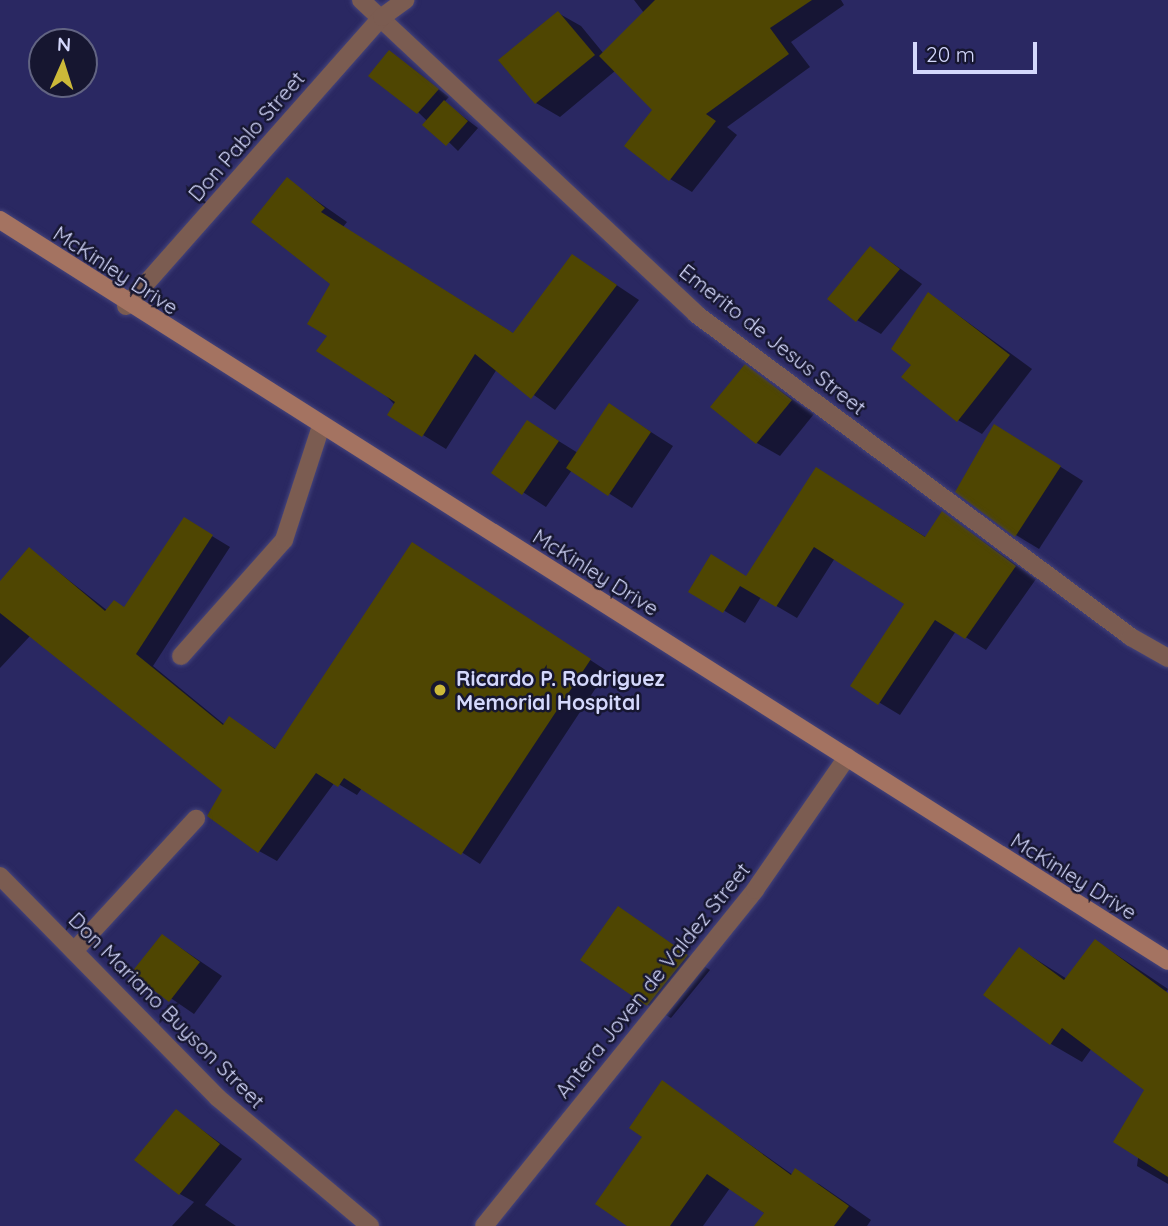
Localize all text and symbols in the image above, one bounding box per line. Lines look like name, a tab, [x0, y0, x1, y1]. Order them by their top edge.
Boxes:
north arrow	[28, 28, 98, 98]
scale bar	[916, 28, 1040, 72]
text: N	[56, 32, 72, 56]
text: 20 m	[926, 41, 975, 67]
street label: Don Pablo Street	[183, 66, 309, 206]
street label: McKinley Drive	[49, 220, 183, 320]
street label: Emerito de Jesus Street	[675, 258, 871, 420]
street label: McKinley Drive	[528, 523, 664, 621]
place label: Ricardo P. Rodriguez Memorial Hospital	[456, 665, 665, 715]
marker: Ricardo P. Rodriguez Memorial Hospital	[430, 680, 450, 700]
street label: McKinley Drive	[1006, 827, 1142, 925]
street label: Antera Joven de Valdez Street	[549, 857, 755, 1103]
street label: Don Mariano Buyson Street	[64, 907, 270, 1113]

